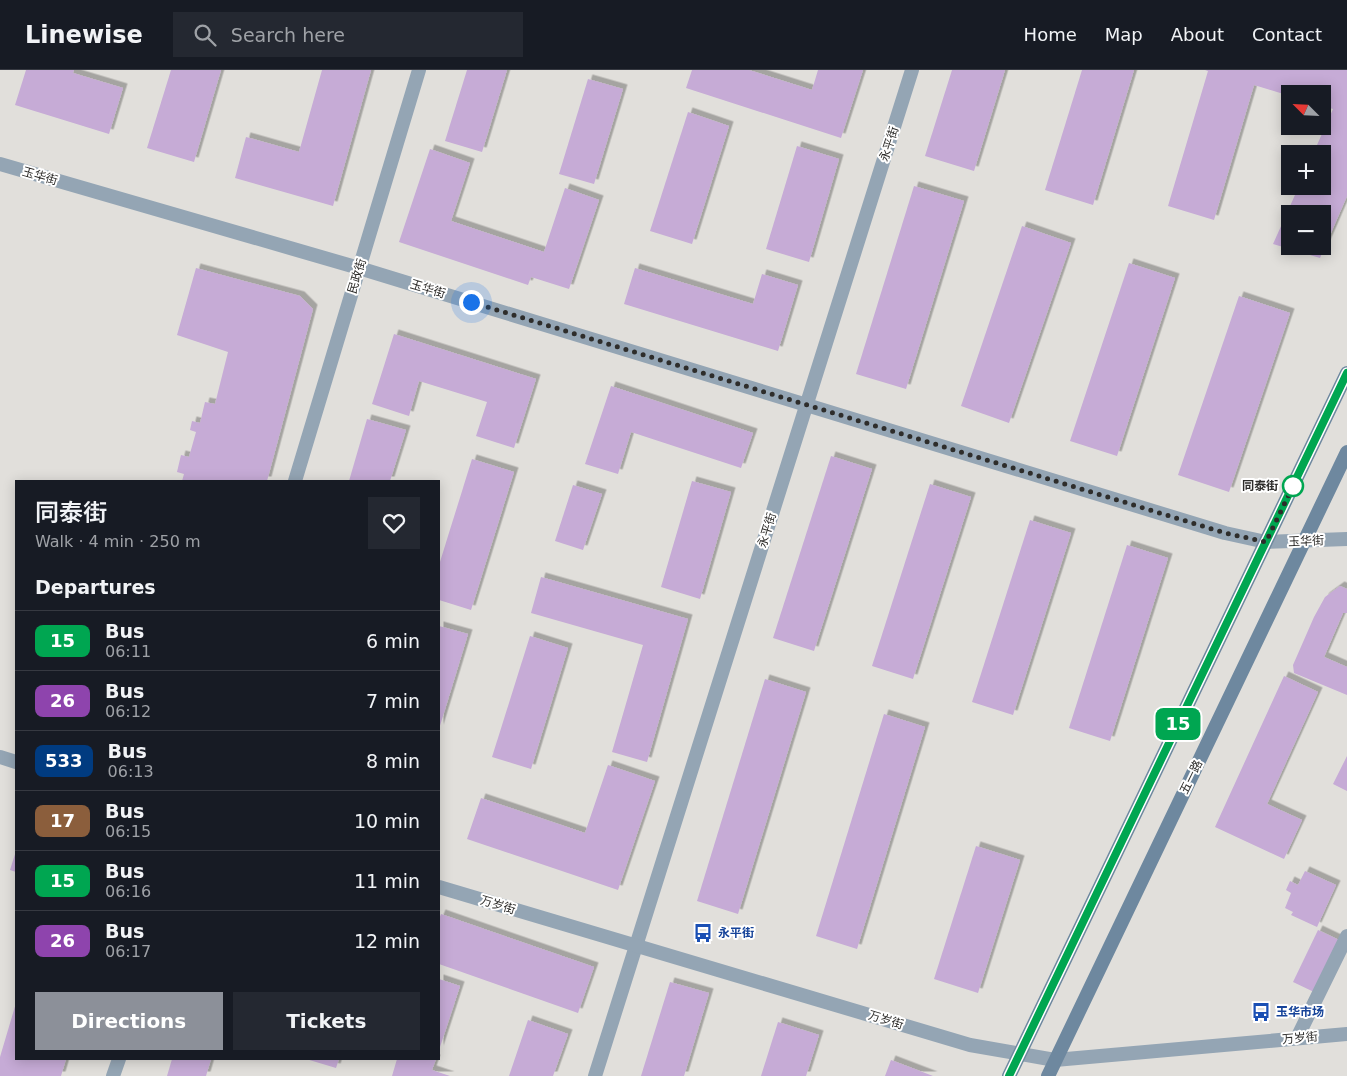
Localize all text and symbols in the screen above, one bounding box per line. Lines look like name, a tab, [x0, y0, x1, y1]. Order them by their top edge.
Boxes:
search box	[173, 12, 523, 57]
text: Linewise	[25, 21, 143, 49]
icon: search	[191, 21, 219, 49]
text: Search here	[231, 24, 345, 46]
text: Home	[1024, 24, 1077, 45]
text: Map	[1105, 24, 1143, 45]
text: About	[1171, 24, 1224, 45]
text: Contact	[1252, 24, 1322, 45]
north arrow	[1281, 85, 1331, 135]
map controls	[1281, 85, 1331, 255]
street label: 永平街	[877, 125, 901, 163]
button: +	[1281, 145, 1331, 195]
street label: 玉华街	[21, 164, 59, 188]
button: −	[1281, 205, 1331, 255]
street label: 民政街	[345, 257, 369, 295]
street label: 玉华街	[409, 277, 447, 301]
your location	[459, 290, 484, 315]
marker: 同泰街	[1282, 475, 1304, 497]
place label: 同泰街	[1242, 479, 1278, 493]
button: heart	[368, 497, 420, 549]
text: 同泰街	[35, 499, 107, 527]
street label: 永平街	[755, 511, 779, 549]
text: Walk · 4 min · 250 m	[35, 532, 200, 551]
street label: 玉华街	[1288, 533, 1324, 549]
text: Departures	[35, 576, 156, 598]
text: Bus	[105, 620, 144, 642]
text: 15	[50, 630, 75, 651]
text: 6 min	[366, 630, 420, 652]
text: 06:11	[105, 642, 151, 661]
text: Bus	[105, 680, 144, 702]
text: 26	[50, 690, 75, 711]
text: 7 min	[366, 690, 420, 712]
text: 06:12	[105, 702, 151, 721]
line badge: 15	[1156, 708, 1200, 740]
text: 15	[1165, 713, 1191, 734]
text: Bus	[108, 740, 147, 762]
text: 533	[45, 750, 83, 771]
text: 8 min	[366, 750, 420, 772]
street label: 五一路	[1177, 758, 1205, 796]
text: 06:13	[108, 762, 154, 781]
text: Bus	[105, 800, 144, 822]
text: 17	[50, 810, 75, 831]
text: 10 min	[354, 810, 420, 832]
text: 06:15	[105, 822, 151, 841]
text: Bus	[105, 860, 144, 882]
text: 15	[50, 870, 75, 891]
text: 11 min	[354, 870, 420, 892]
text: 06:16	[105, 882, 151, 901]
street label: 万岁街	[479, 893, 517, 917]
text: Bus	[105, 920, 144, 942]
bus stop icon: 永平街	[692, 922, 714, 944]
place label: 永平街	[718, 926, 754, 940]
text: 26	[50, 930, 75, 951]
text: 12 min	[354, 930, 420, 952]
text: 06:17	[105, 942, 151, 961]
button: Directions	[35, 992, 223, 1050]
button: Tickets	[233, 992, 420, 1050]
bus stop icon: 玉华市场	[1250, 1001, 1272, 1023]
place label: 玉华市场	[1276, 1005, 1324, 1019]
street label: 万岁街	[867, 1008, 905, 1032]
street label: 万岁街	[1281, 1029, 1319, 1047]

